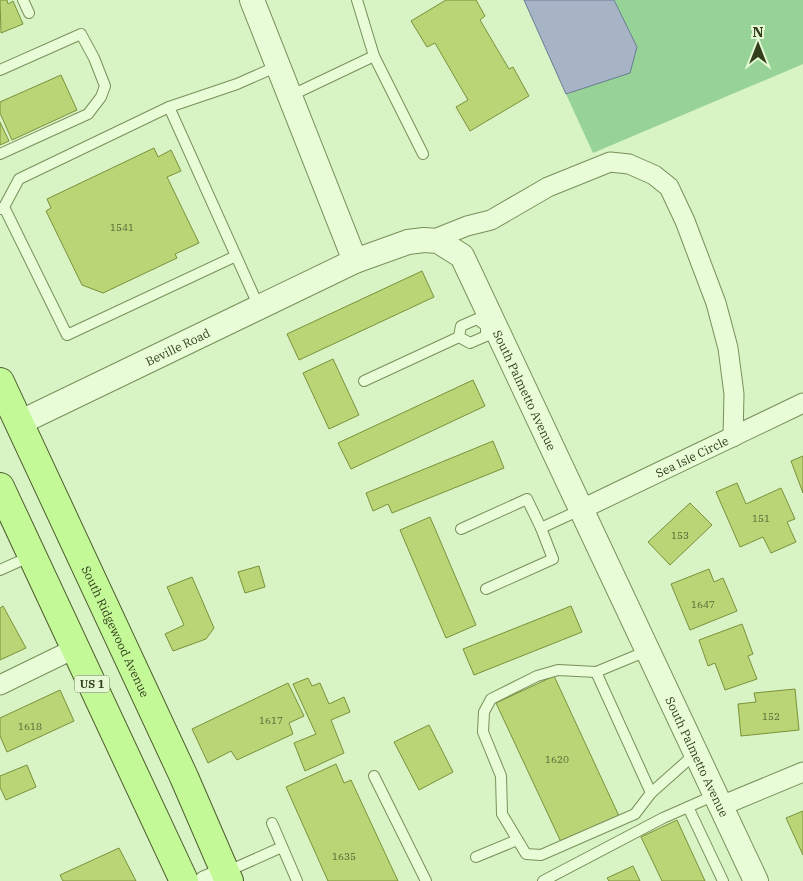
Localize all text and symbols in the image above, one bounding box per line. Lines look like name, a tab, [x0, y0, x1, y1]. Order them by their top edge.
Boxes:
north arrow	[733, 20, 783, 70]
text: N	[752, 23, 764, 41]
house number: 1541	[110, 221, 134, 234]
street label: Beville Road	[143, 325, 212, 368]
street label: South Palmetto Avenue	[490, 327, 560, 453]
street label: Sea Isle Circle	[653, 433, 731, 480]
house number: 151	[752, 512, 770, 525]
house number: 153	[671, 529, 689, 542]
street label: South Ridgewood Avenue	[79, 563, 153, 699]
house number: 1647	[691, 598, 715, 611]
road number: US 1	[74, 676, 110, 692]
street label: South Palmetto Avenue	[663, 694, 732, 819]
house number: 152	[762, 710, 780, 723]
house number: 1617	[259, 714, 283, 727]
house number: 1618	[18, 720, 42, 733]
house number: 1620	[545, 753, 569, 766]
house number: 1635	[332, 850, 356, 863]

